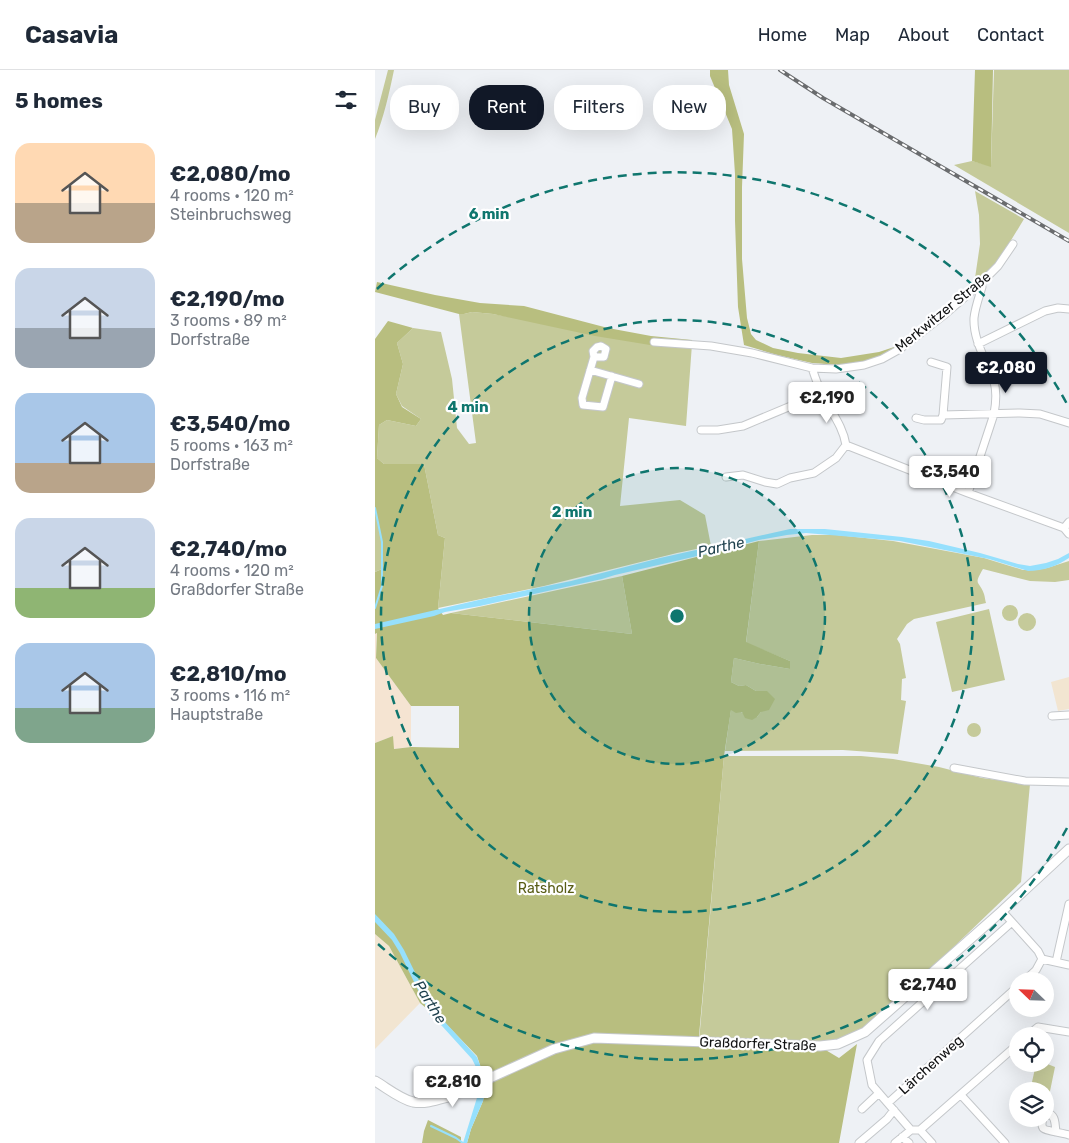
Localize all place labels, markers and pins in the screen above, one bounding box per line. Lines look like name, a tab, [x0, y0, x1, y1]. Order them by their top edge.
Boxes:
pin: €2,080	[965, 352, 1047, 394]
pin: €2,190	[786, 382, 868, 424]
pin: €3,540	[909, 456, 991, 498]
centre of rings	[668, 607, 686, 625]
pin: €2,740	[887, 968, 969, 1011]
pin: €2,810	[412, 1066, 494, 1108]

